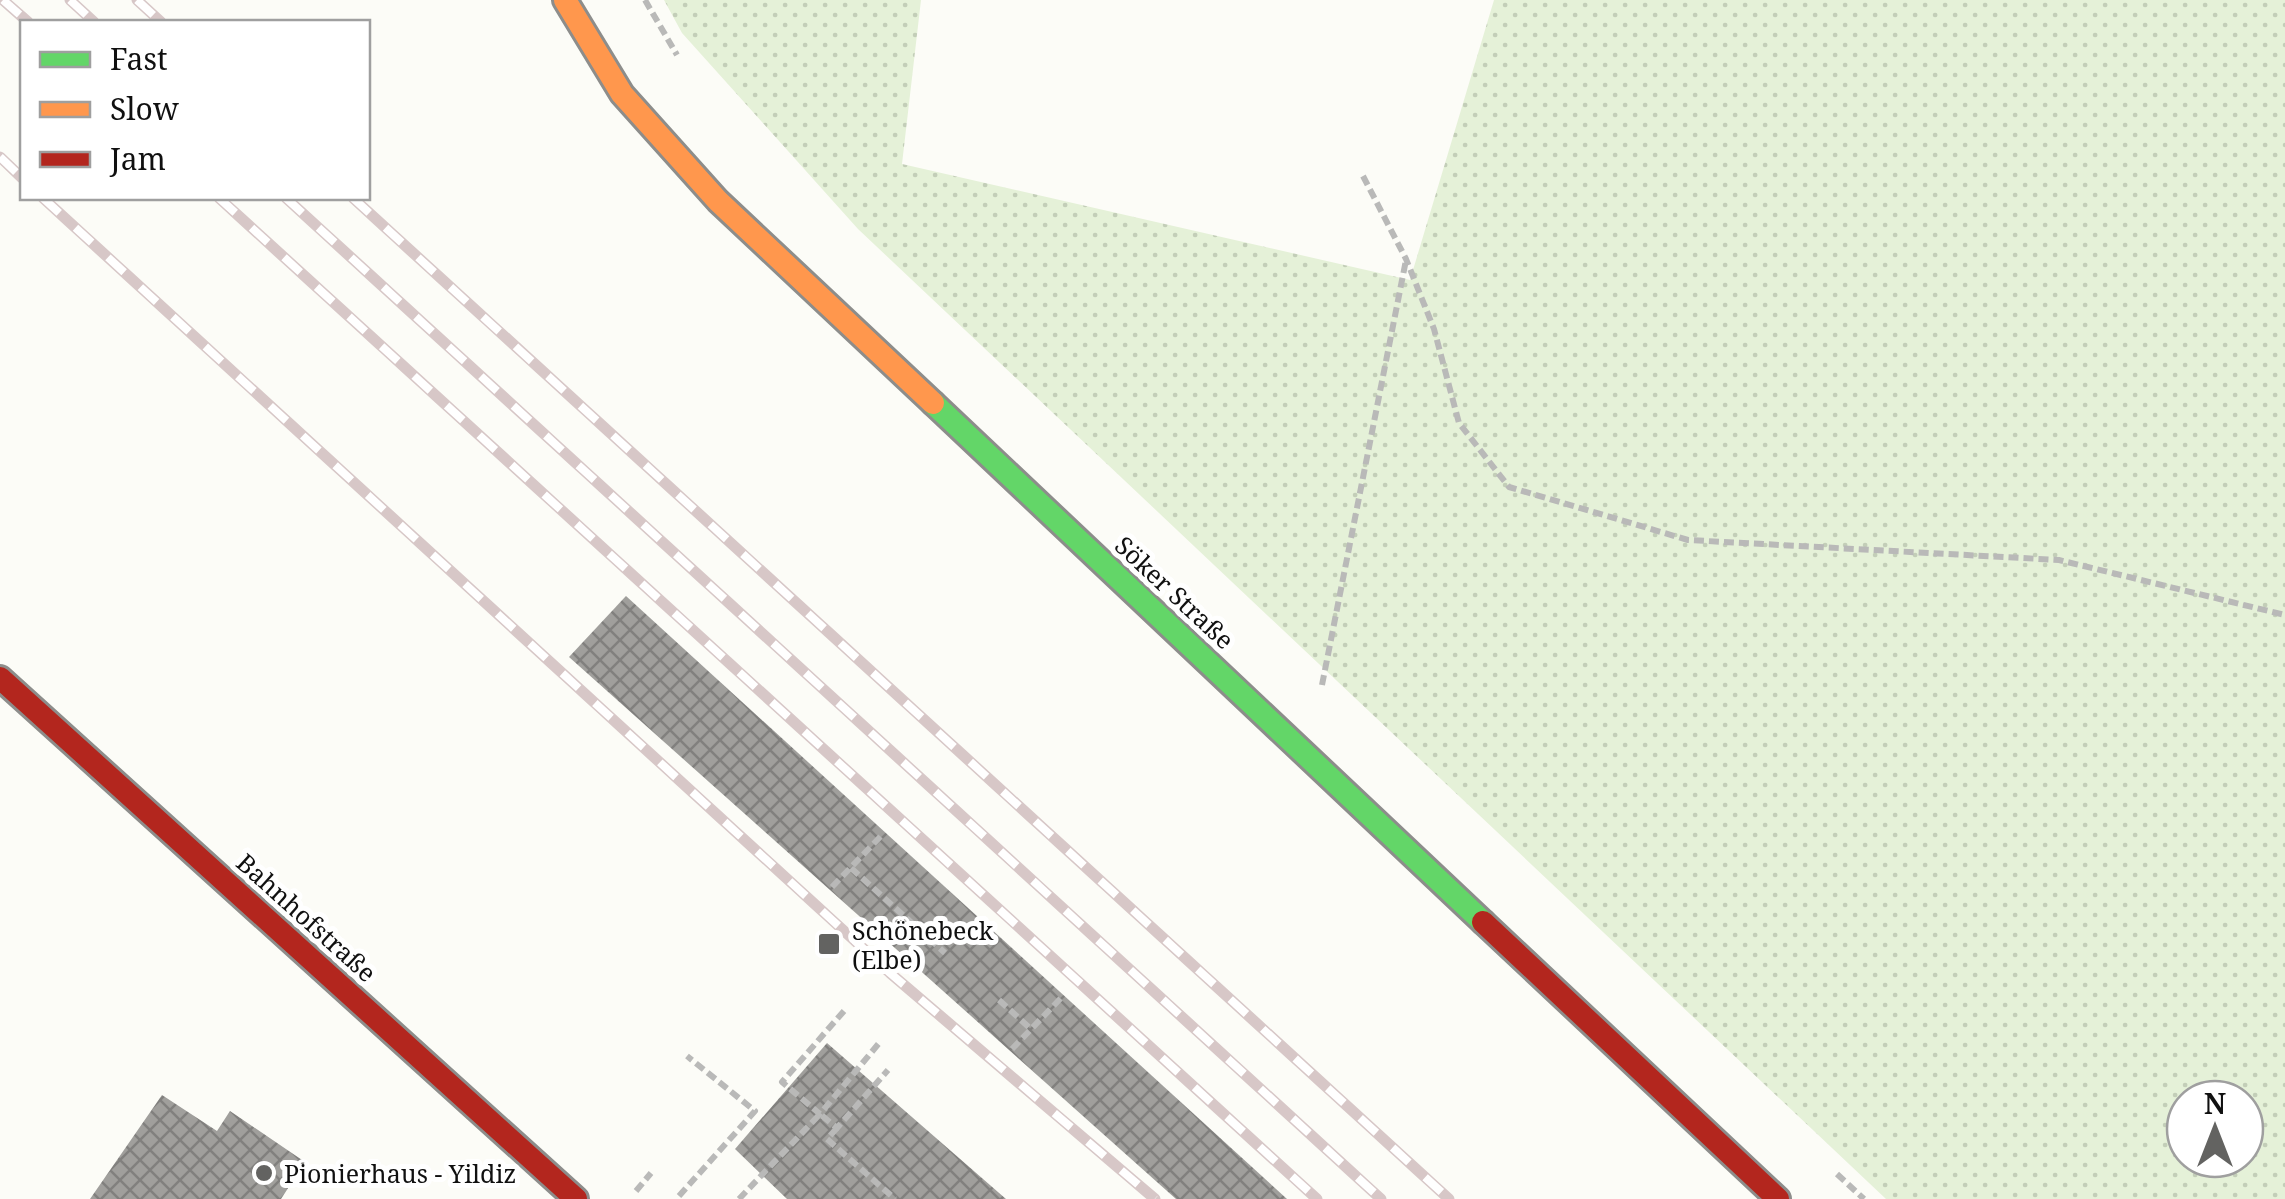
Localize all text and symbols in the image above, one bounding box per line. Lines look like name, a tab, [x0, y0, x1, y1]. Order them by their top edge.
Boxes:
legend	[20, 20, 370, 200]
text: Fast	[110, 38, 167, 79]
text: Slow	[110, 88, 179, 129]
text: Jam	[109, 138, 166, 179]
street label: Söker Straße	[1108, 528, 1242, 656]
street label: Bahnhofstraße	[230, 845, 384, 989]
place label: Schönebeck (Elbe)	[852, 913, 994, 976]
marker: Schönebeck (Elbe)	[816, 931, 842, 957]
north arrow	[2165, 1079, 2265, 1179]
text: N	[2204, 1084, 2226, 1122]
place label: Pionierhaus - Yildiz	[284, 1156, 516, 1190]
marker: Pionierhaus - Yildiz	[253, 1162, 275, 1184]

